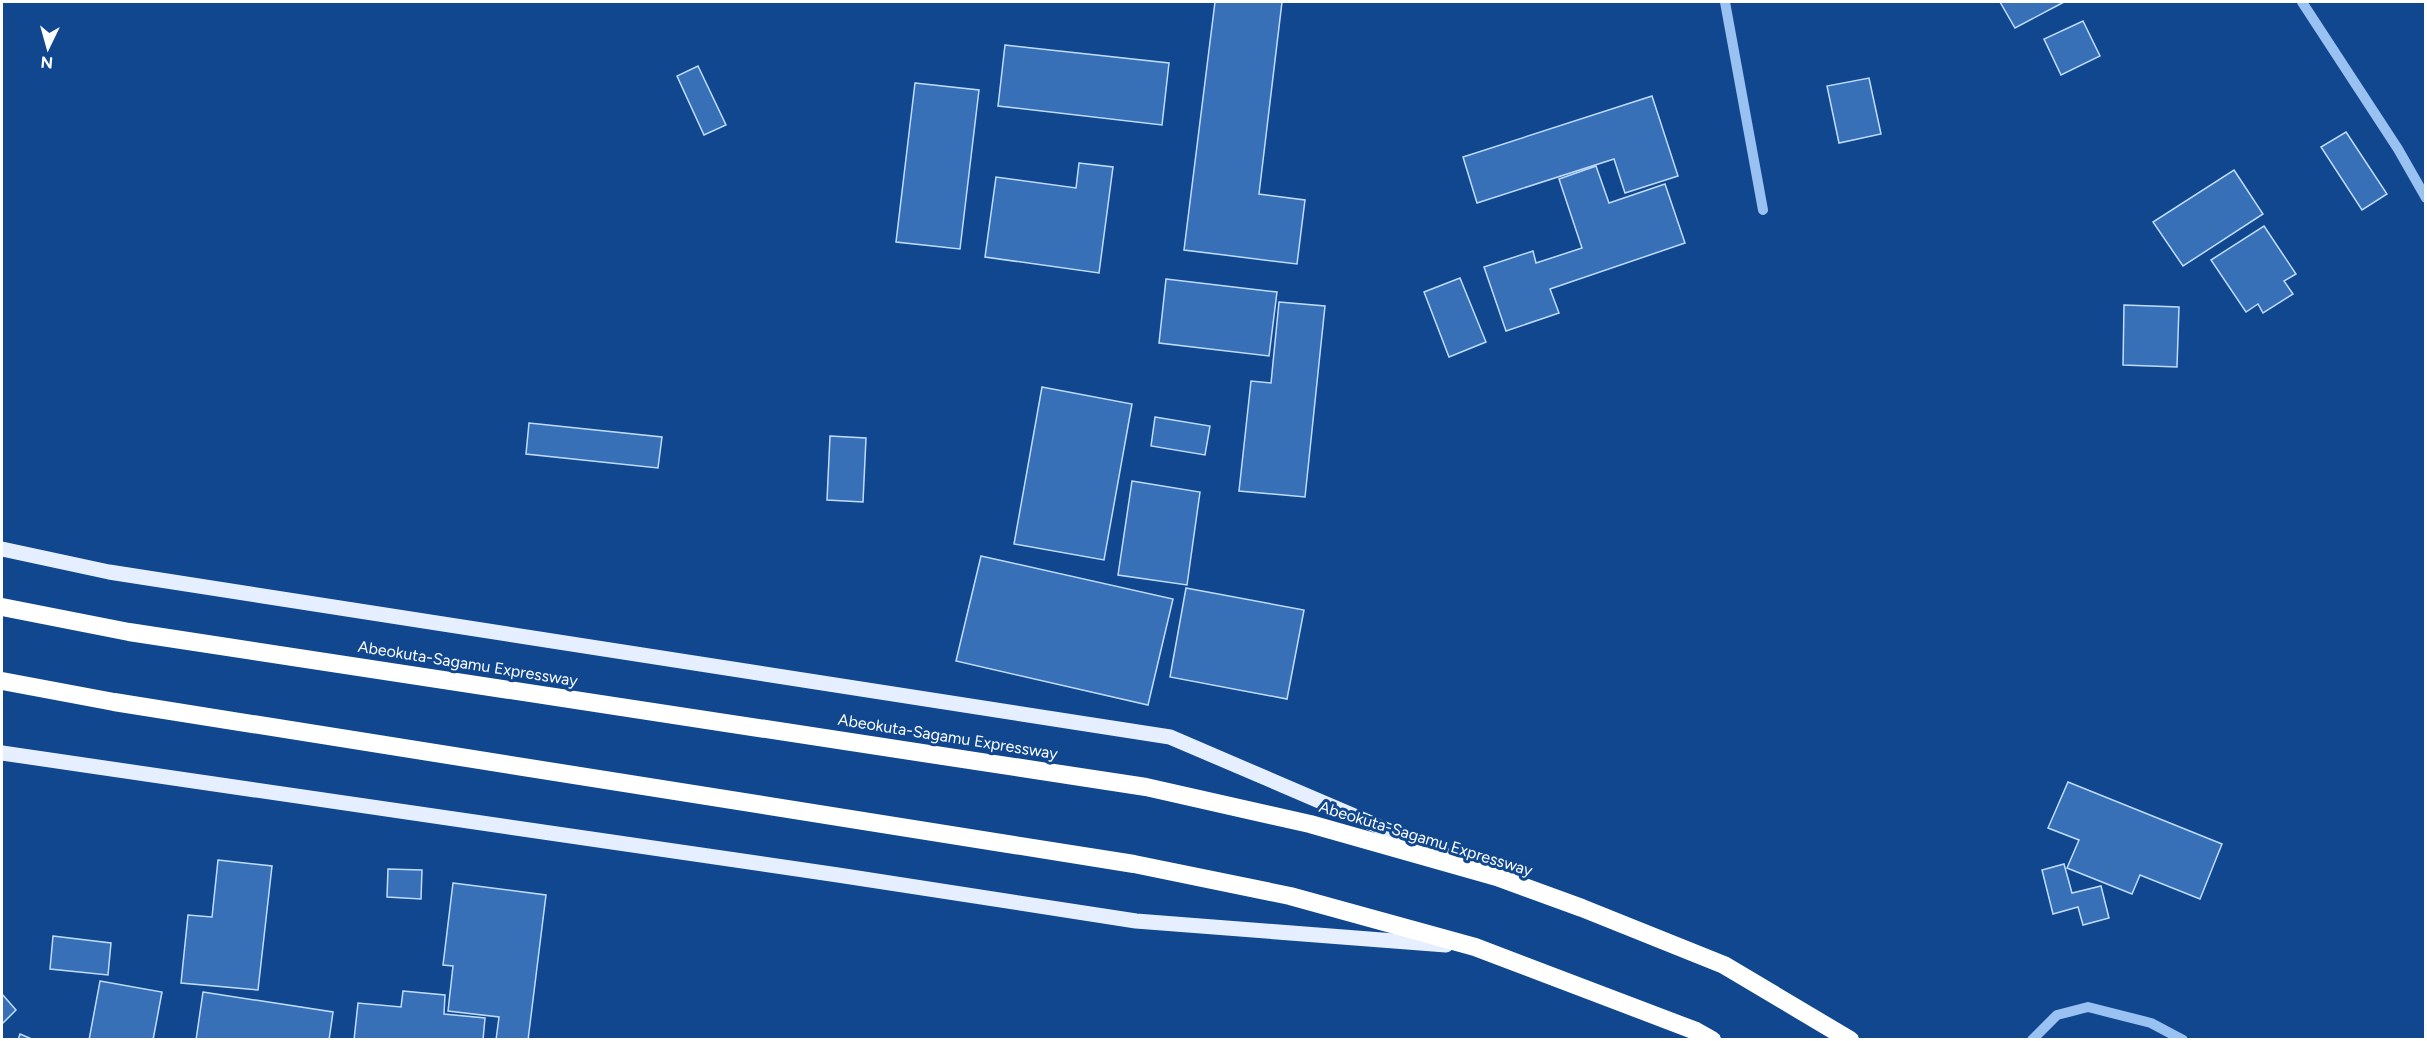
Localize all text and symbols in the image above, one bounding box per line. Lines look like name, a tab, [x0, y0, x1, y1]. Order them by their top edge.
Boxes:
north arrow	[18, 18, 78, 78]
text: N	[40, 52, 54, 72]
street label: Abeokuta-Sagamu Expressway	[357, 637, 580, 690]
street label: Abeokuta-Sagamu Expressway	[837, 710, 1060, 763]
street label: Abeokuta-Sagamu Expressway	[1317, 797, 1535, 880]

